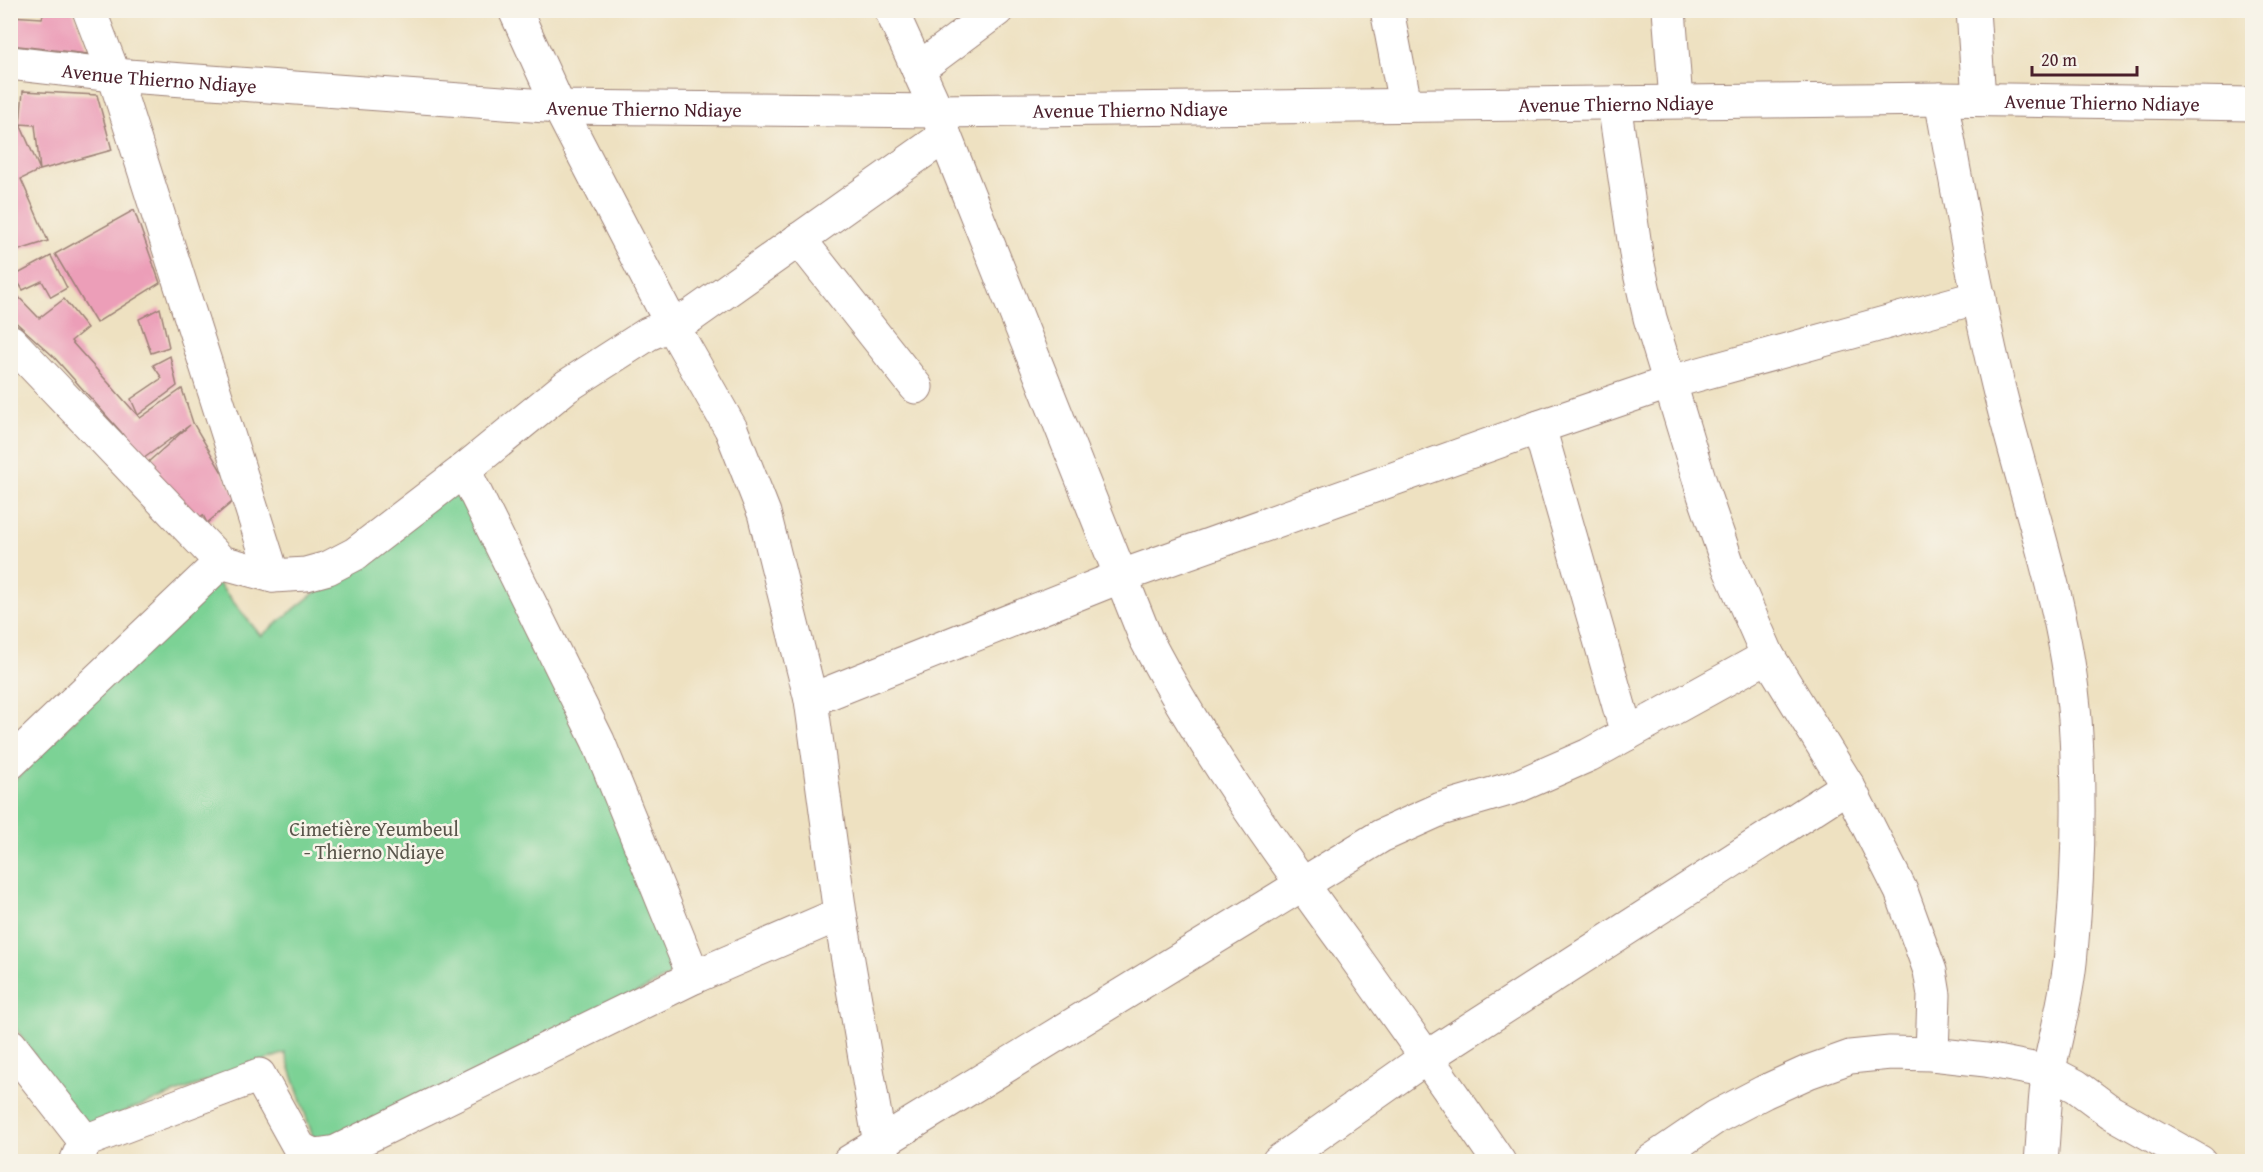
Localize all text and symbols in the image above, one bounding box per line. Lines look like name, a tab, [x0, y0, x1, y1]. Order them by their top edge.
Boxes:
scale bar	[2032, 39, 2137, 77]
text: 20 m	[2041, 46, 2077, 73]
street label: Avenue Thierno Ndiaye	[60, 55, 258, 100]
street label: Avenue Thierno Ndiaye	[2004, 86, 2200, 118]
street label: Avenue Thierno Ndiaye	[1518, 87, 1714, 119]
street label: Avenue Thierno Ndiaye	[546, 92, 742, 123]
street label: Avenue Thierno Ndiaye	[1032, 93, 1228, 124]
park label: Cimetière Yeumbeul - Thierno Ndiaye	[289, 814, 459, 866]

